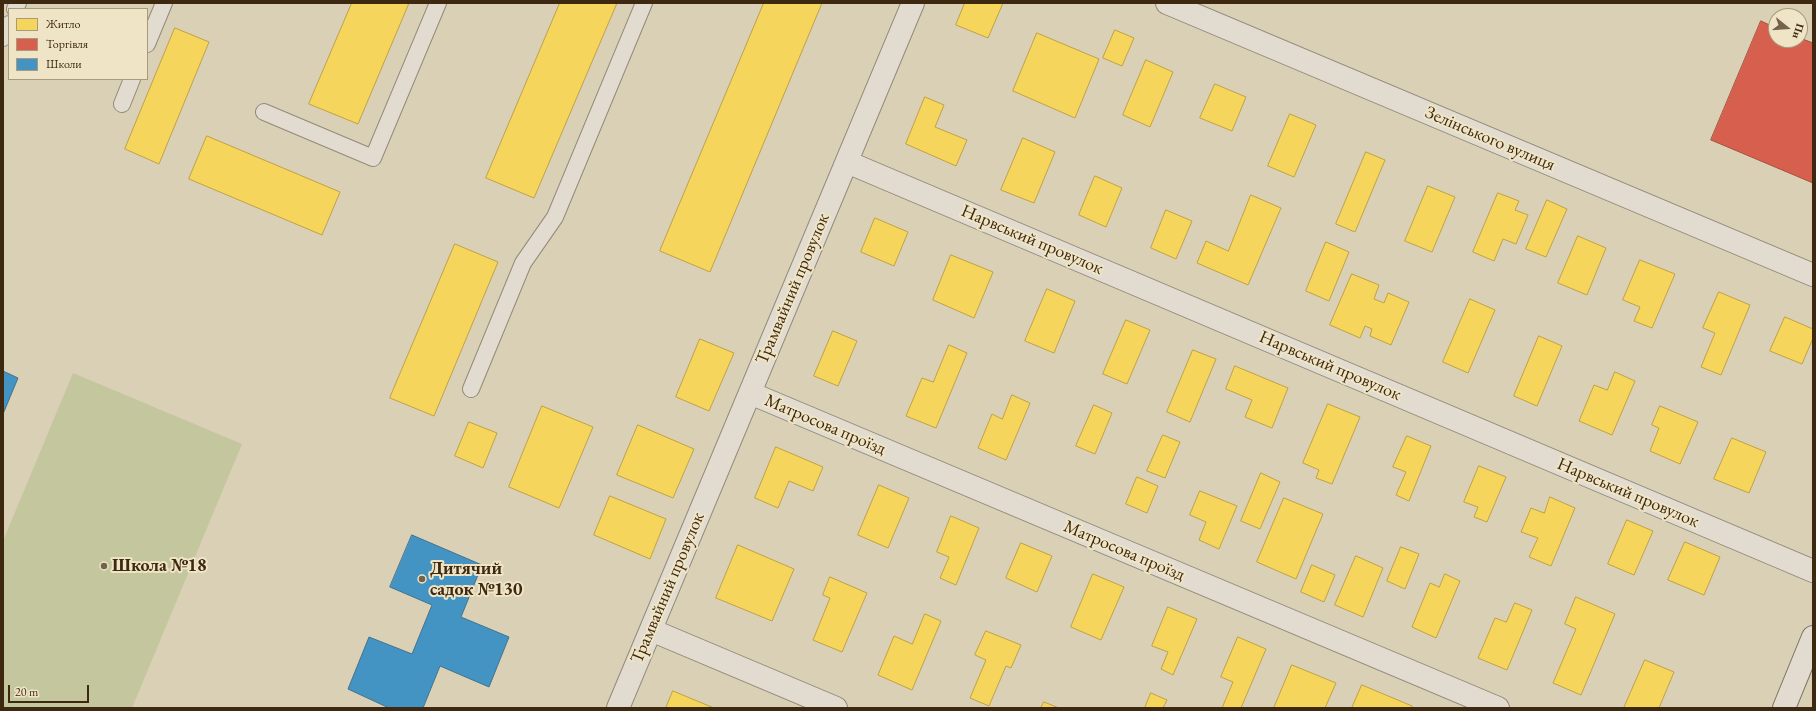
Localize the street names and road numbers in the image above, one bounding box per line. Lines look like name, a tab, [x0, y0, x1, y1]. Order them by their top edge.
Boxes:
street label: Зелінського вулиця	[1422, 102, 1558, 176]
street label: Нарвський провулок	[958, 200, 1106, 280]
street label: Трамвайний провулок	[751, 210, 835, 368]
street label: Нарвський провулок	[1256, 326, 1404, 406]
street label: Матросова проїзд	[761, 390, 889, 460]
street label: Нарвський провулок	[1554, 453, 1702, 533]
street label: Трамвайний провулок	[626, 509, 710, 667]
street label: Матросова проїзд	[1060, 516, 1188, 586]

